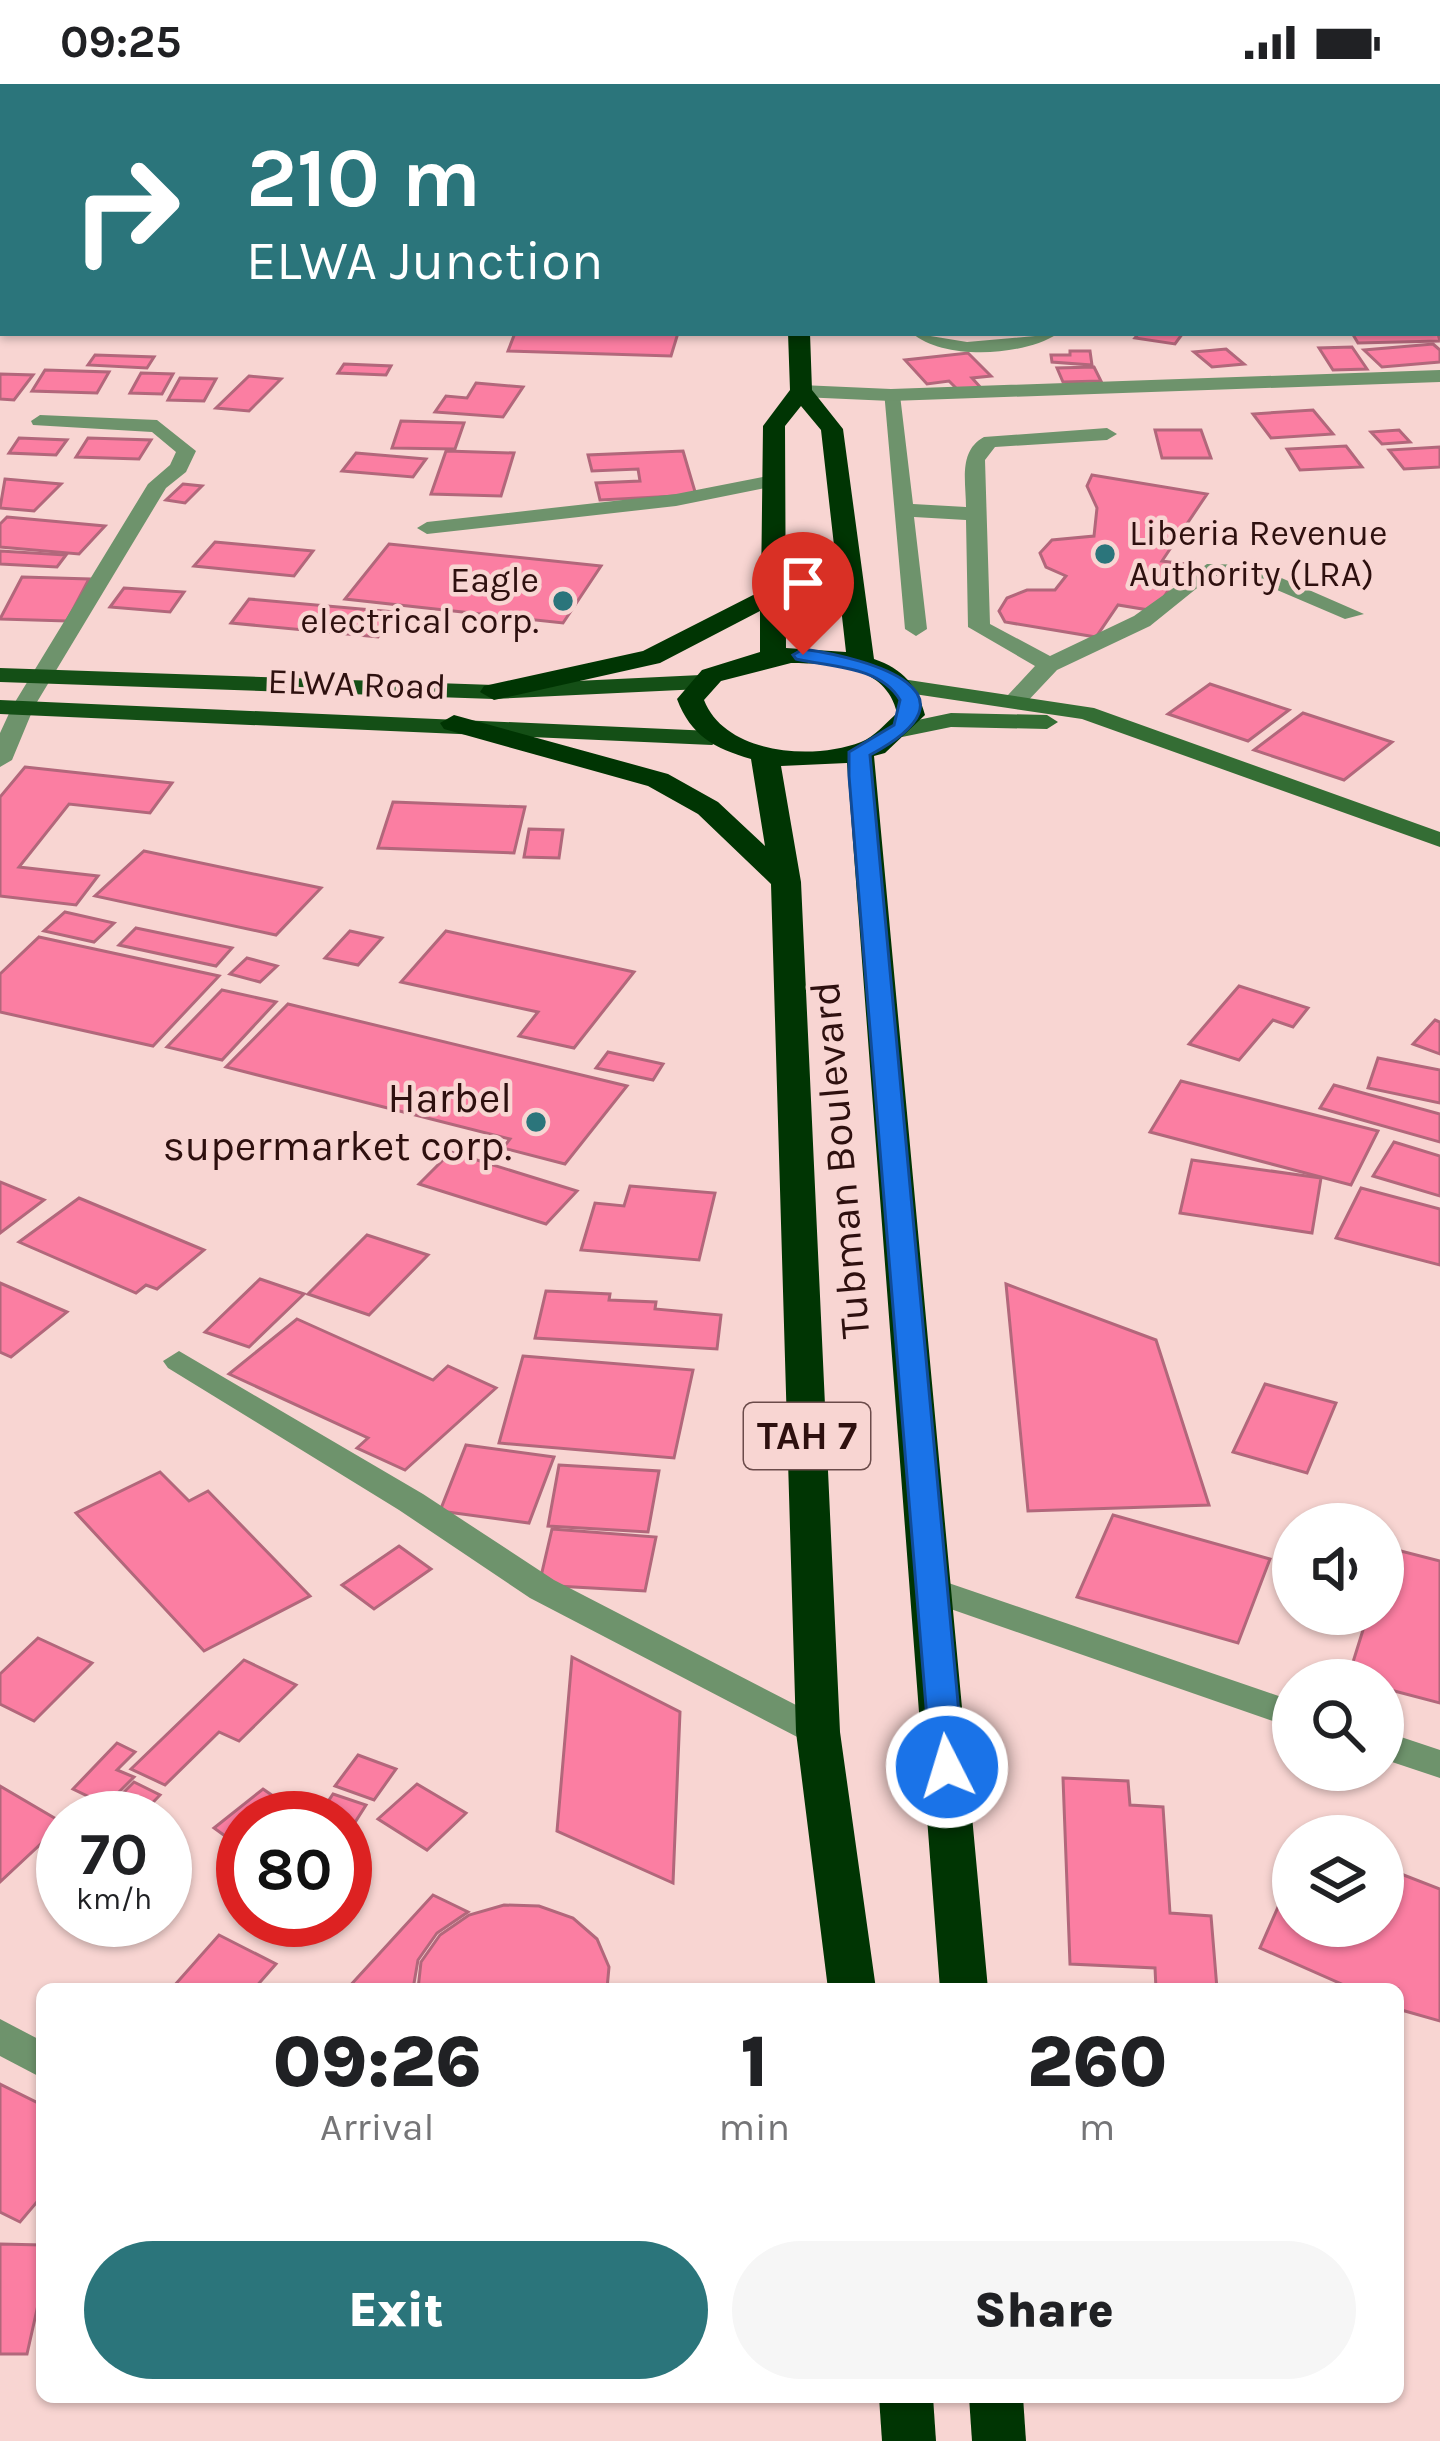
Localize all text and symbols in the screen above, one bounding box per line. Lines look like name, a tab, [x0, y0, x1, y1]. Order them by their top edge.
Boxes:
text: 09:25	[60, 16, 181, 68]
text: 210 m	[246, 129, 481, 227]
icon: right	[48, 132, 204, 288]
text: ELWA Junction	[246, 229, 603, 293]
place label: Liberia Revenue Authority (LRA)	[1129, 512, 1388, 595]
pin	[752, 532, 854, 655]
marker: Liberia Revenue Authority (LRA)	[1092, 541, 1118, 567]
icon: arrive	[770, 550, 836, 616]
place label: Eagle electrical corp.	[300, 559, 539, 642]
marker: Eagle electrical corp.	[550, 588, 576, 614]
street label: ELWA Road	[267, 660, 447, 708]
street label: Tubman Boulevard	[799, 979, 881, 1341]
place label: Harbel supermarket corp.	[163, 1073, 512, 1171]
marker: Harbel supermarket corp.	[523, 1109, 549, 1135]
road number: TAH 7	[744, 1403, 870, 1469]
map controls	[1272, 1503, 1404, 1947]
button: sound	[1272, 1503, 1404, 1635]
button: search	[1272, 1659, 1404, 1791]
position arrow	[884, 1704, 1010, 1830]
speed limit sign: 80	[216, 1791, 372, 1947]
button: layers	[1272, 1815, 1404, 1947]
text: 70	[80, 1819, 148, 1889]
text: km/h	[76, 1881, 152, 1917]
text: 09:26	[273, 2020, 482, 2104]
text: 1	[740, 2020, 768, 2104]
text: 260	[1027, 2020, 1167, 2104]
text: Arrival	[320, 2104, 434, 2150]
text: min	[718, 2104, 790, 2150]
text: m	[1079, 2104, 1115, 2150]
button: Exit	[84, 2241, 708, 2379]
button: Share	[732, 2241, 1356, 2379]

